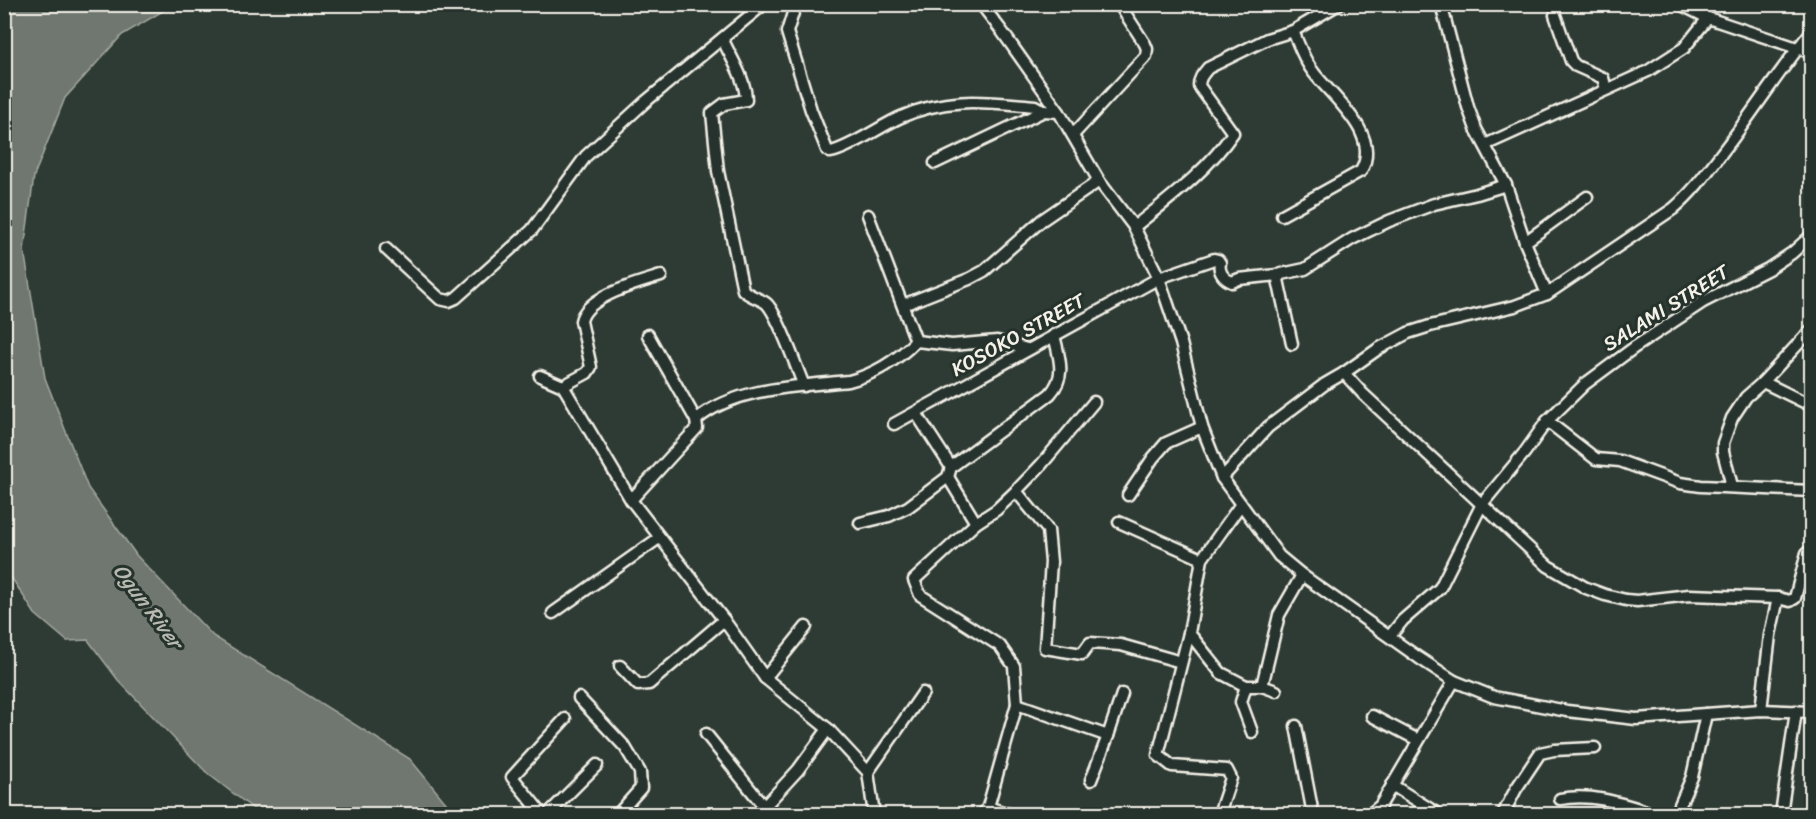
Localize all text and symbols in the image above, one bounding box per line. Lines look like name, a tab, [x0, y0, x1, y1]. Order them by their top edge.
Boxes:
street label: SALAMI STREET	[1596, 254, 1738, 361]
street label: KOSOKO STREET	[944, 283, 1093, 386]
water label: Ogun River	[103, 555, 196, 661]

